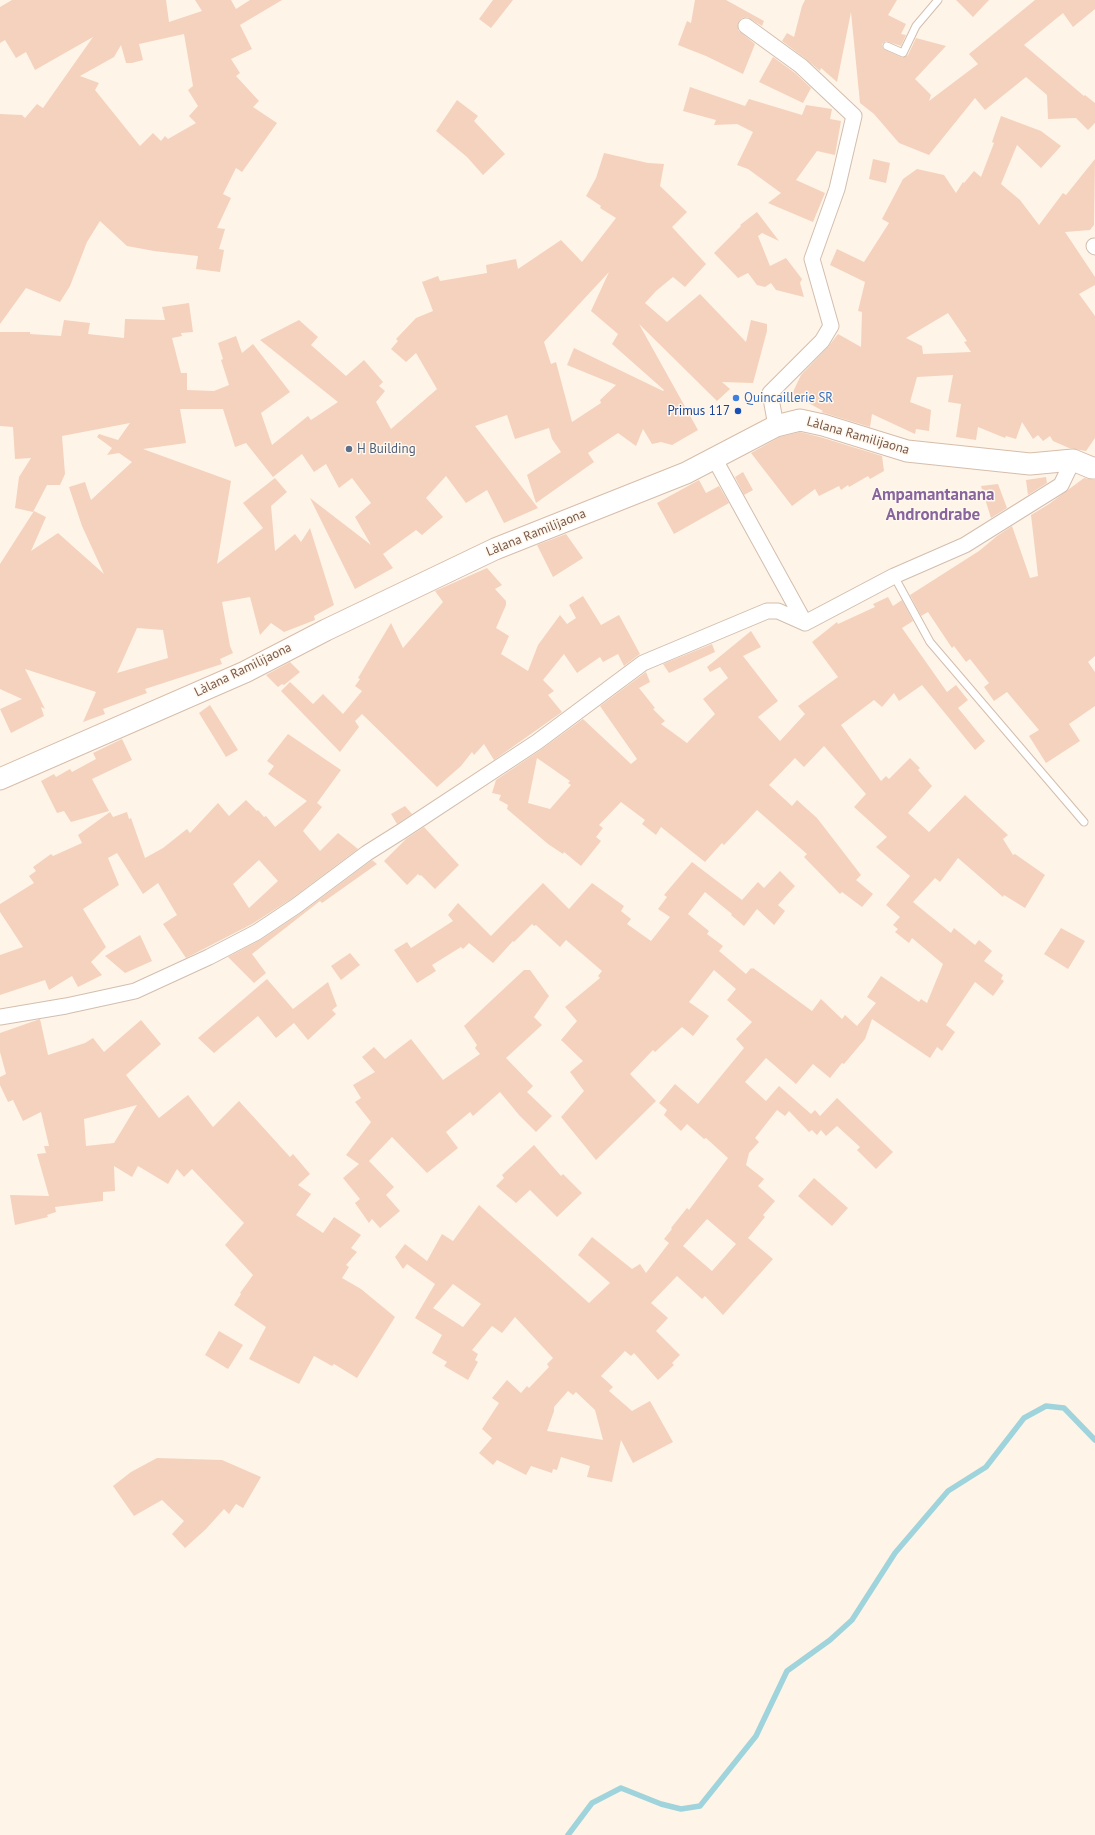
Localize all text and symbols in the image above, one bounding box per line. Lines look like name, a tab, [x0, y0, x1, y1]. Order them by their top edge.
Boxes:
place label: Quincaillerie SR	[744, 390, 833, 406]
marker: Quincaillerie SR	[731, 393, 741, 403]
place label: Primus 117	[668, 403, 730, 419]
marker: Primus 117	[733, 406, 743, 416]
street label: Làlana Ramilijaona	[805, 414, 911, 458]
place label: H Building	[357, 441, 416, 457]
marker: H Building	[344, 444, 354, 454]
district label: Ampamantanana Androndrabe	[872, 485, 994, 525]
street label: Làlana Ramilijaona	[484, 506, 588, 560]
street label: Làlana Ramilijaona	[192, 640, 294, 700]

